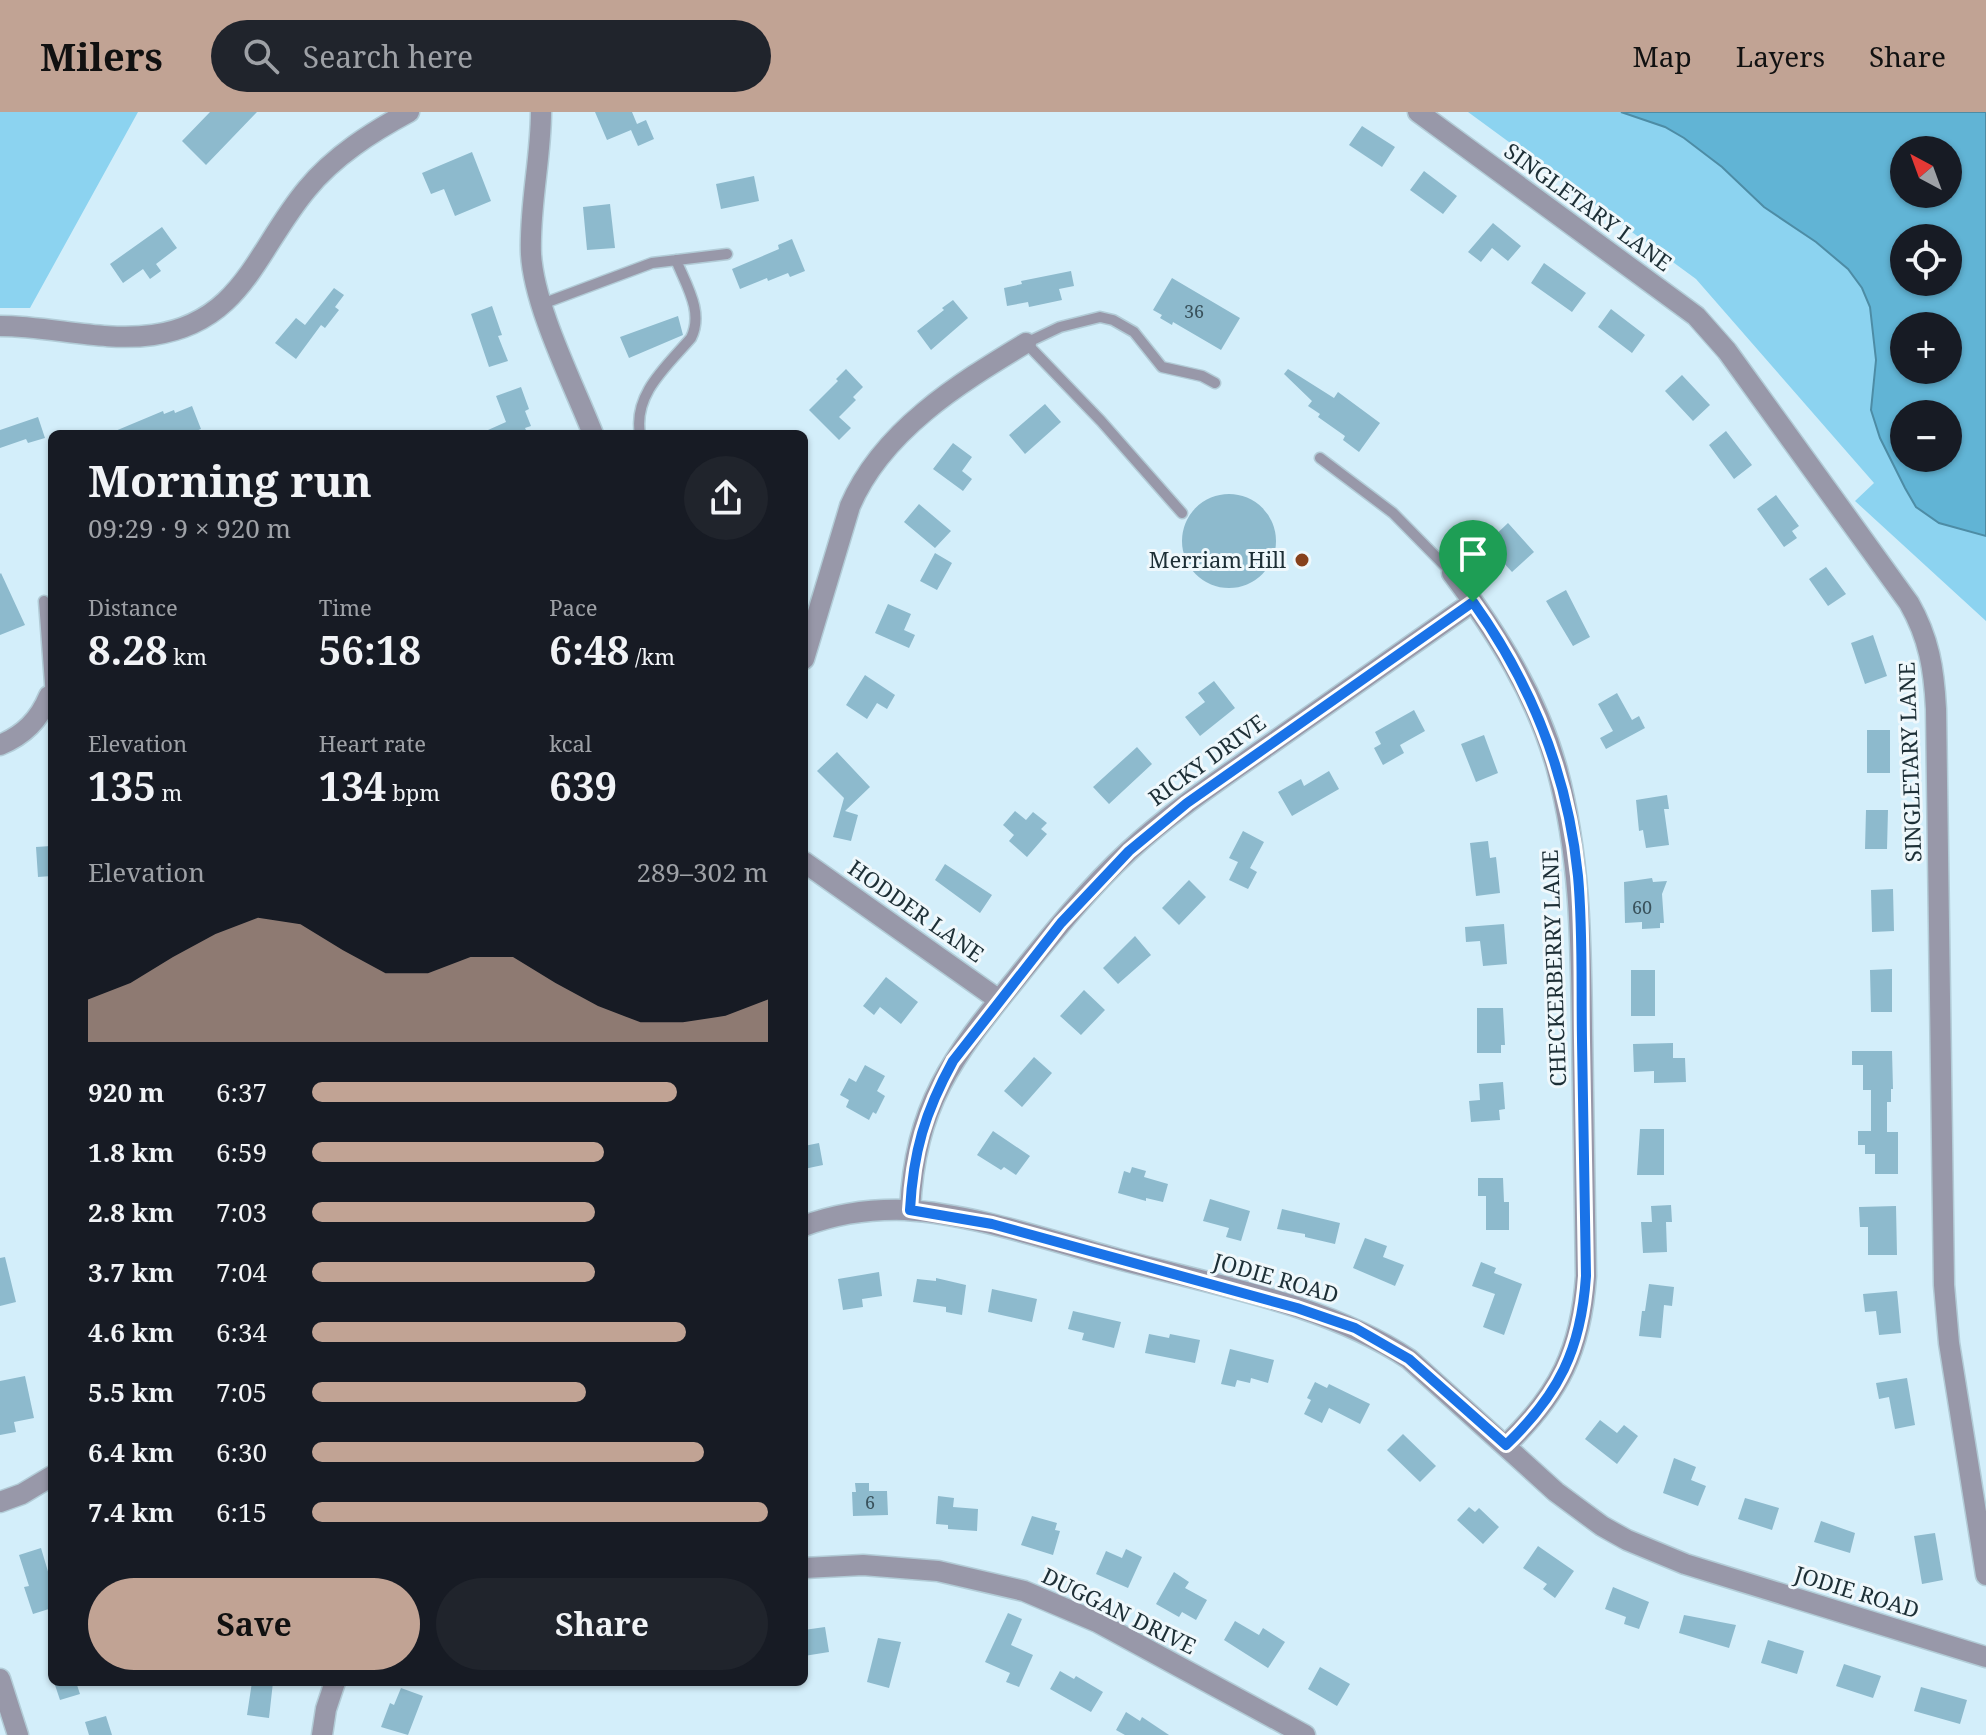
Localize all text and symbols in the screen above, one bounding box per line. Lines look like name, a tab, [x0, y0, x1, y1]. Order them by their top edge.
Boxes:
search box	[211, 20, 771, 92]
text: Milers	[40, 30, 163, 82]
icon: search	[239, 34, 283, 78]
text: Search here	[303, 36, 473, 77]
text: Map	[1633, 37, 1692, 75]
text: Layers	[1736, 37, 1825, 75]
text: Share	[1869, 37, 1946, 75]
street label: SINGLETARY LANE	[1499, 135, 1679, 277]
north arrow	[1890, 136, 1962, 208]
map controls	[1890, 136, 1962, 472]
button: locate	[1890, 224, 1962, 296]
house number: 36	[1184, 299, 1204, 323]
button: +	[1890, 312, 1962, 384]
button: −	[1890, 400, 1962, 472]
text: Morning run	[88, 450, 372, 510]
button: share	[684, 456, 768, 540]
text: 09:29 · 9 × 920 m	[88, 510, 291, 546]
pin	[1439, 520, 1507, 602]
icon: arrive	[1451, 532, 1495, 576]
place label: Merriam Hill	[1149, 544, 1286, 574]
marker: Merriam Hill	[1293, 551, 1311, 569]
text: Distance	[88, 592, 178, 622]
text: Time	[319, 592, 372, 622]
text: Pace	[549, 592, 598, 622]
text: 8.28	[88, 622, 168, 677]
text: 56:18	[319, 622, 421, 677]
text: 6:48	[549, 622, 629, 677]
text: km	[168, 641, 207, 671]
text: /km	[629, 641, 675, 671]
street label: SINGLETARY LANE	[1891, 661, 1927, 863]
street label: RICKY DRIVE	[1142, 707, 1271, 812]
text: Elevation	[88, 728, 187, 758]
text: Heart rate	[319, 728, 426, 758]
text: kcal	[549, 728, 592, 758]
text: 135	[88, 758, 156, 813]
text: 134	[319, 758, 386, 813]
text: 639	[549, 758, 617, 813]
text: m	[156, 777, 182, 807]
text: bpm	[386, 777, 440, 807]
street label: CHECKERBERRY LANE	[1534, 849, 1572, 1087]
street label: HODDER LANE	[843, 852, 990, 968]
text: Elevation	[88, 854, 205, 890]
text: 289–302 m	[636, 854, 768, 890]
house number: 60	[1632, 895, 1652, 919]
text: 920 m	[88, 1074, 164, 1110]
text: 6:37	[216, 1074, 267, 1110]
text: 1.8 km	[88, 1134, 174, 1170]
text: 6:59	[216, 1134, 267, 1170]
text: 2.8 km	[88, 1194, 174, 1230]
text: 7:03	[216, 1194, 267, 1230]
street label: JODIE ROAD	[1209, 1245, 1342, 1309]
text: 3.7 km	[88, 1254, 174, 1290]
text: 7:04	[216, 1254, 267, 1290]
text: 4.6 km	[88, 1314, 174, 1350]
text: 6:34	[216, 1314, 267, 1350]
text: 5.5 km	[88, 1374, 174, 1410]
text: 7:05	[216, 1374, 267, 1410]
text: 6.4 km	[88, 1434, 174, 1470]
text: 6:30	[216, 1434, 267, 1470]
house number: 6	[865, 1490, 875, 1514]
text: 7.4 km	[88, 1494, 174, 1530]
text: 6:15	[216, 1494, 267, 1530]
street label: JODIE ROAD	[1790, 1558, 1923, 1624]
street label: DUGGAN DRIVE	[1037, 1560, 1202, 1660]
button: Save	[88, 1578, 420, 1670]
button: Share	[436, 1578, 768, 1670]

